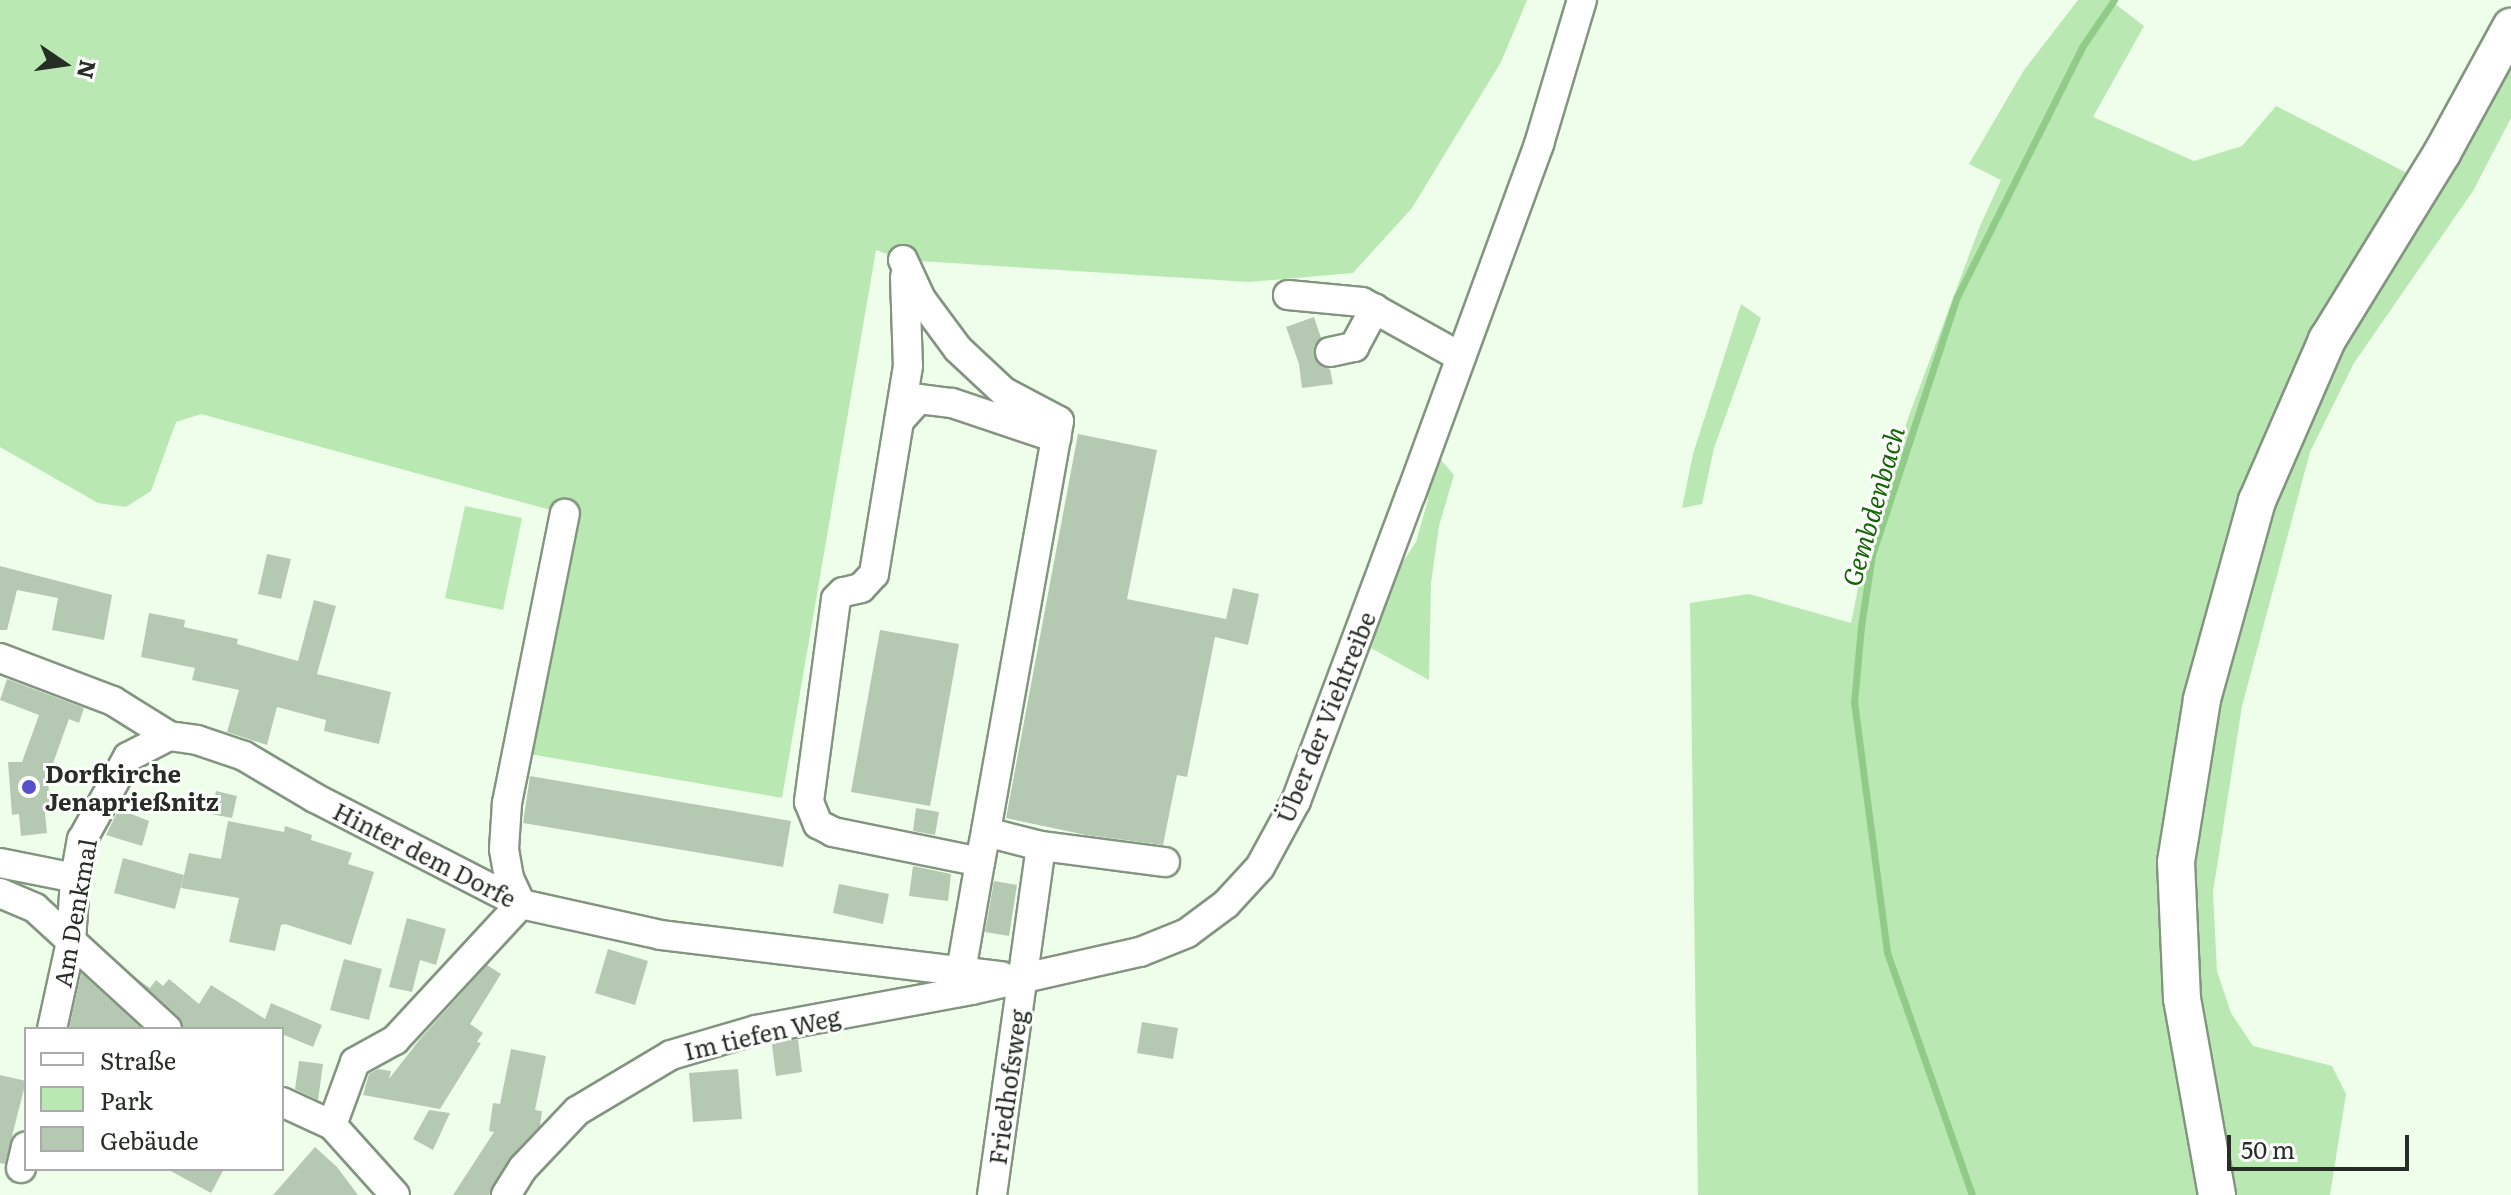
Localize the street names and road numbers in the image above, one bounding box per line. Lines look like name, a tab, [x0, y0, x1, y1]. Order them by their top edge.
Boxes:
street label: Über der Viehtreibe	[1269, 607, 1381, 827]
street label: Hinter dem Dorfe	[329, 796, 521, 912]
street label: Am Denkmal	[47, 836, 101, 990]
street label: Im tiefen Weg	[681, 1001, 843, 1065]
street label: Friedhofsweg	[982, 1007, 1032, 1167]

